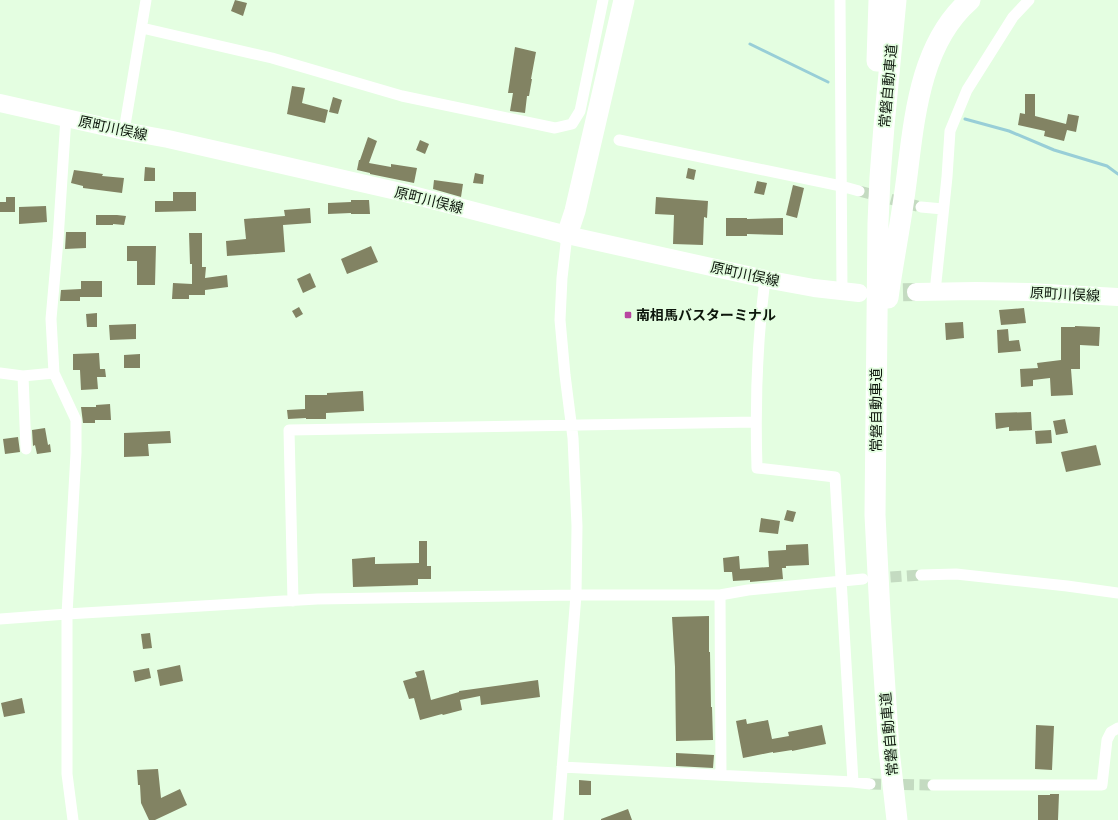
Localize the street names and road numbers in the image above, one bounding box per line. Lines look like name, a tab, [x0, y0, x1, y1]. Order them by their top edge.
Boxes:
street label: 常磐自動車道	[876, 43, 900, 129]
street label: 原町川俣線	[77, 113, 149, 143]
street label: 原町川俣線	[393, 184, 465, 216]
street label: 原町川俣線	[709, 259, 781, 289]
street label: 原町川俣線	[1030, 284, 1100, 304]
street label: 常磐自動車道	[868, 368, 884, 452]
street label: 常磐自動車道	[877, 691, 901, 777]

